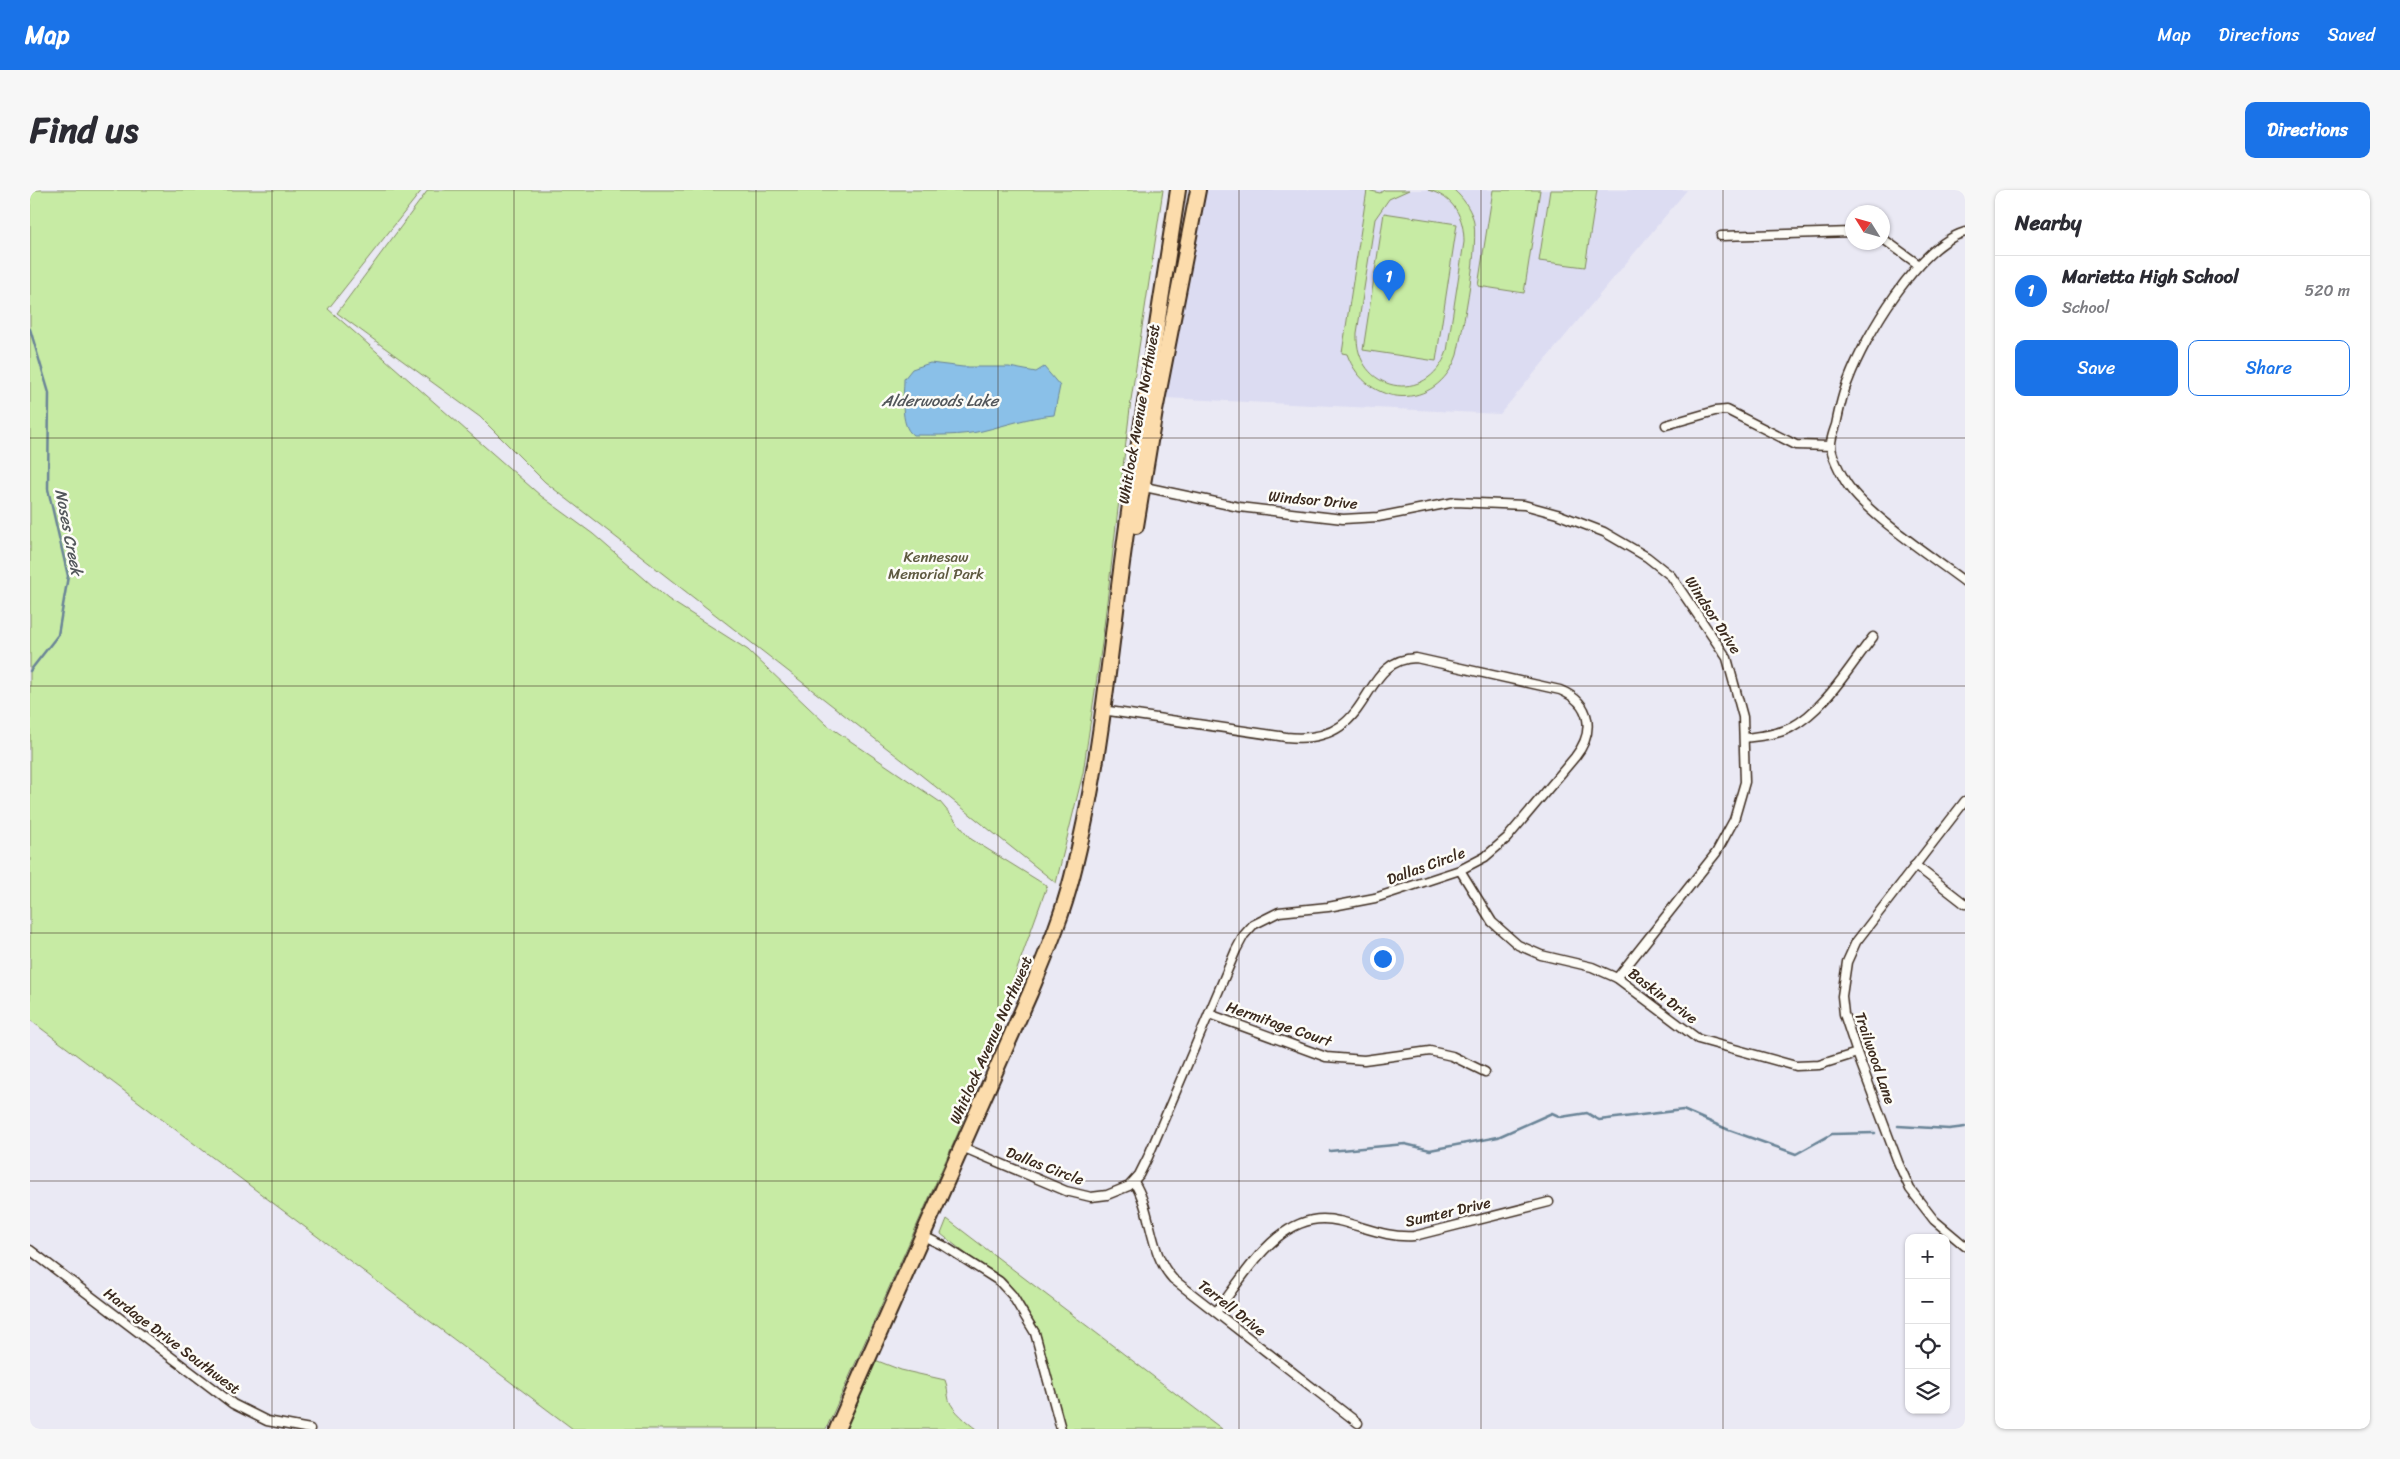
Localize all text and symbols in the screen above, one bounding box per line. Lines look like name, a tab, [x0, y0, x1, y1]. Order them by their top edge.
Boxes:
text: Map	[25, 14, 69, 56]
text: Map	[2158, 19, 2191, 51]
text: Directions	[2219, 19, 2300, 51]
text: Saved	[2328, 19, 2375, 51]
text: Find us	[30, 99, 138, 161]
button: Directions	[2245, 102, 2370, 158]
text: Nearby	[2015, 204, 2081, 242]
north arrow	[1845, 205, 1890, 250]
pin: 1	[1373, 260, 1405, 301]
text: Marietta High School	[2062, 260, 2239, 293]
text: 1	[2028, 276, 2034, 305]
text: 520 m	[2304, 276, 2350, 305]
text: School	[2062, 293, 2109, 322]
street label: Whitlock Avenue Northwest	[1110, 322, 1168, 506]
button: Save	[2015, 340, 2178, 396]
button: Share	[2188, 340, 2350, 396]
water label: Alderwoods Lake	[881, 386, 1000, 415]
street label: Windsor Drive	[1267, 483, 1359, 517]
water label: Noses Creek	[46, 486, 92, 580]
park label: Kennesaw Memorial Park	[888, 544, 984, 587]
street label: Windsor Drive	[1678, 570, 1748, 660]
street label: Dallas Circle	[1383, 840, 1469, 892]
your location	[1370, 946, 1396, 972]
street label: Whitlock Avenue Northwest	[942, 951, 1040, 1128]
street label: Baskin Drive	[1622, 961, 1704, 1031]
street label: Hermitage Court	[1223, 994, 1336, 1055]
street label: Trailwood Lane	[1847, 1008, 1903, 1108]
street label: Dallas Circle	[1002, 1139, 1088, 1193]
street label: Sumter Drive	[1403, 1189, 1494, 1234]
map controls	[1905, 1234, 1950, 1414]
button: +	[1905, 1234, 1950, 1279]
street label: Terrell Drive	[1192, 1273, 1272, 1343]
button: −	[1905, 1279, 1950, 1324]
street label: Hardage Drive Southwest	[98, 1281, 246, 1402]
button: locate	[1905, 1324, 1950, 1369]
button: layers	[1905, 1369, 1950, 1414]

